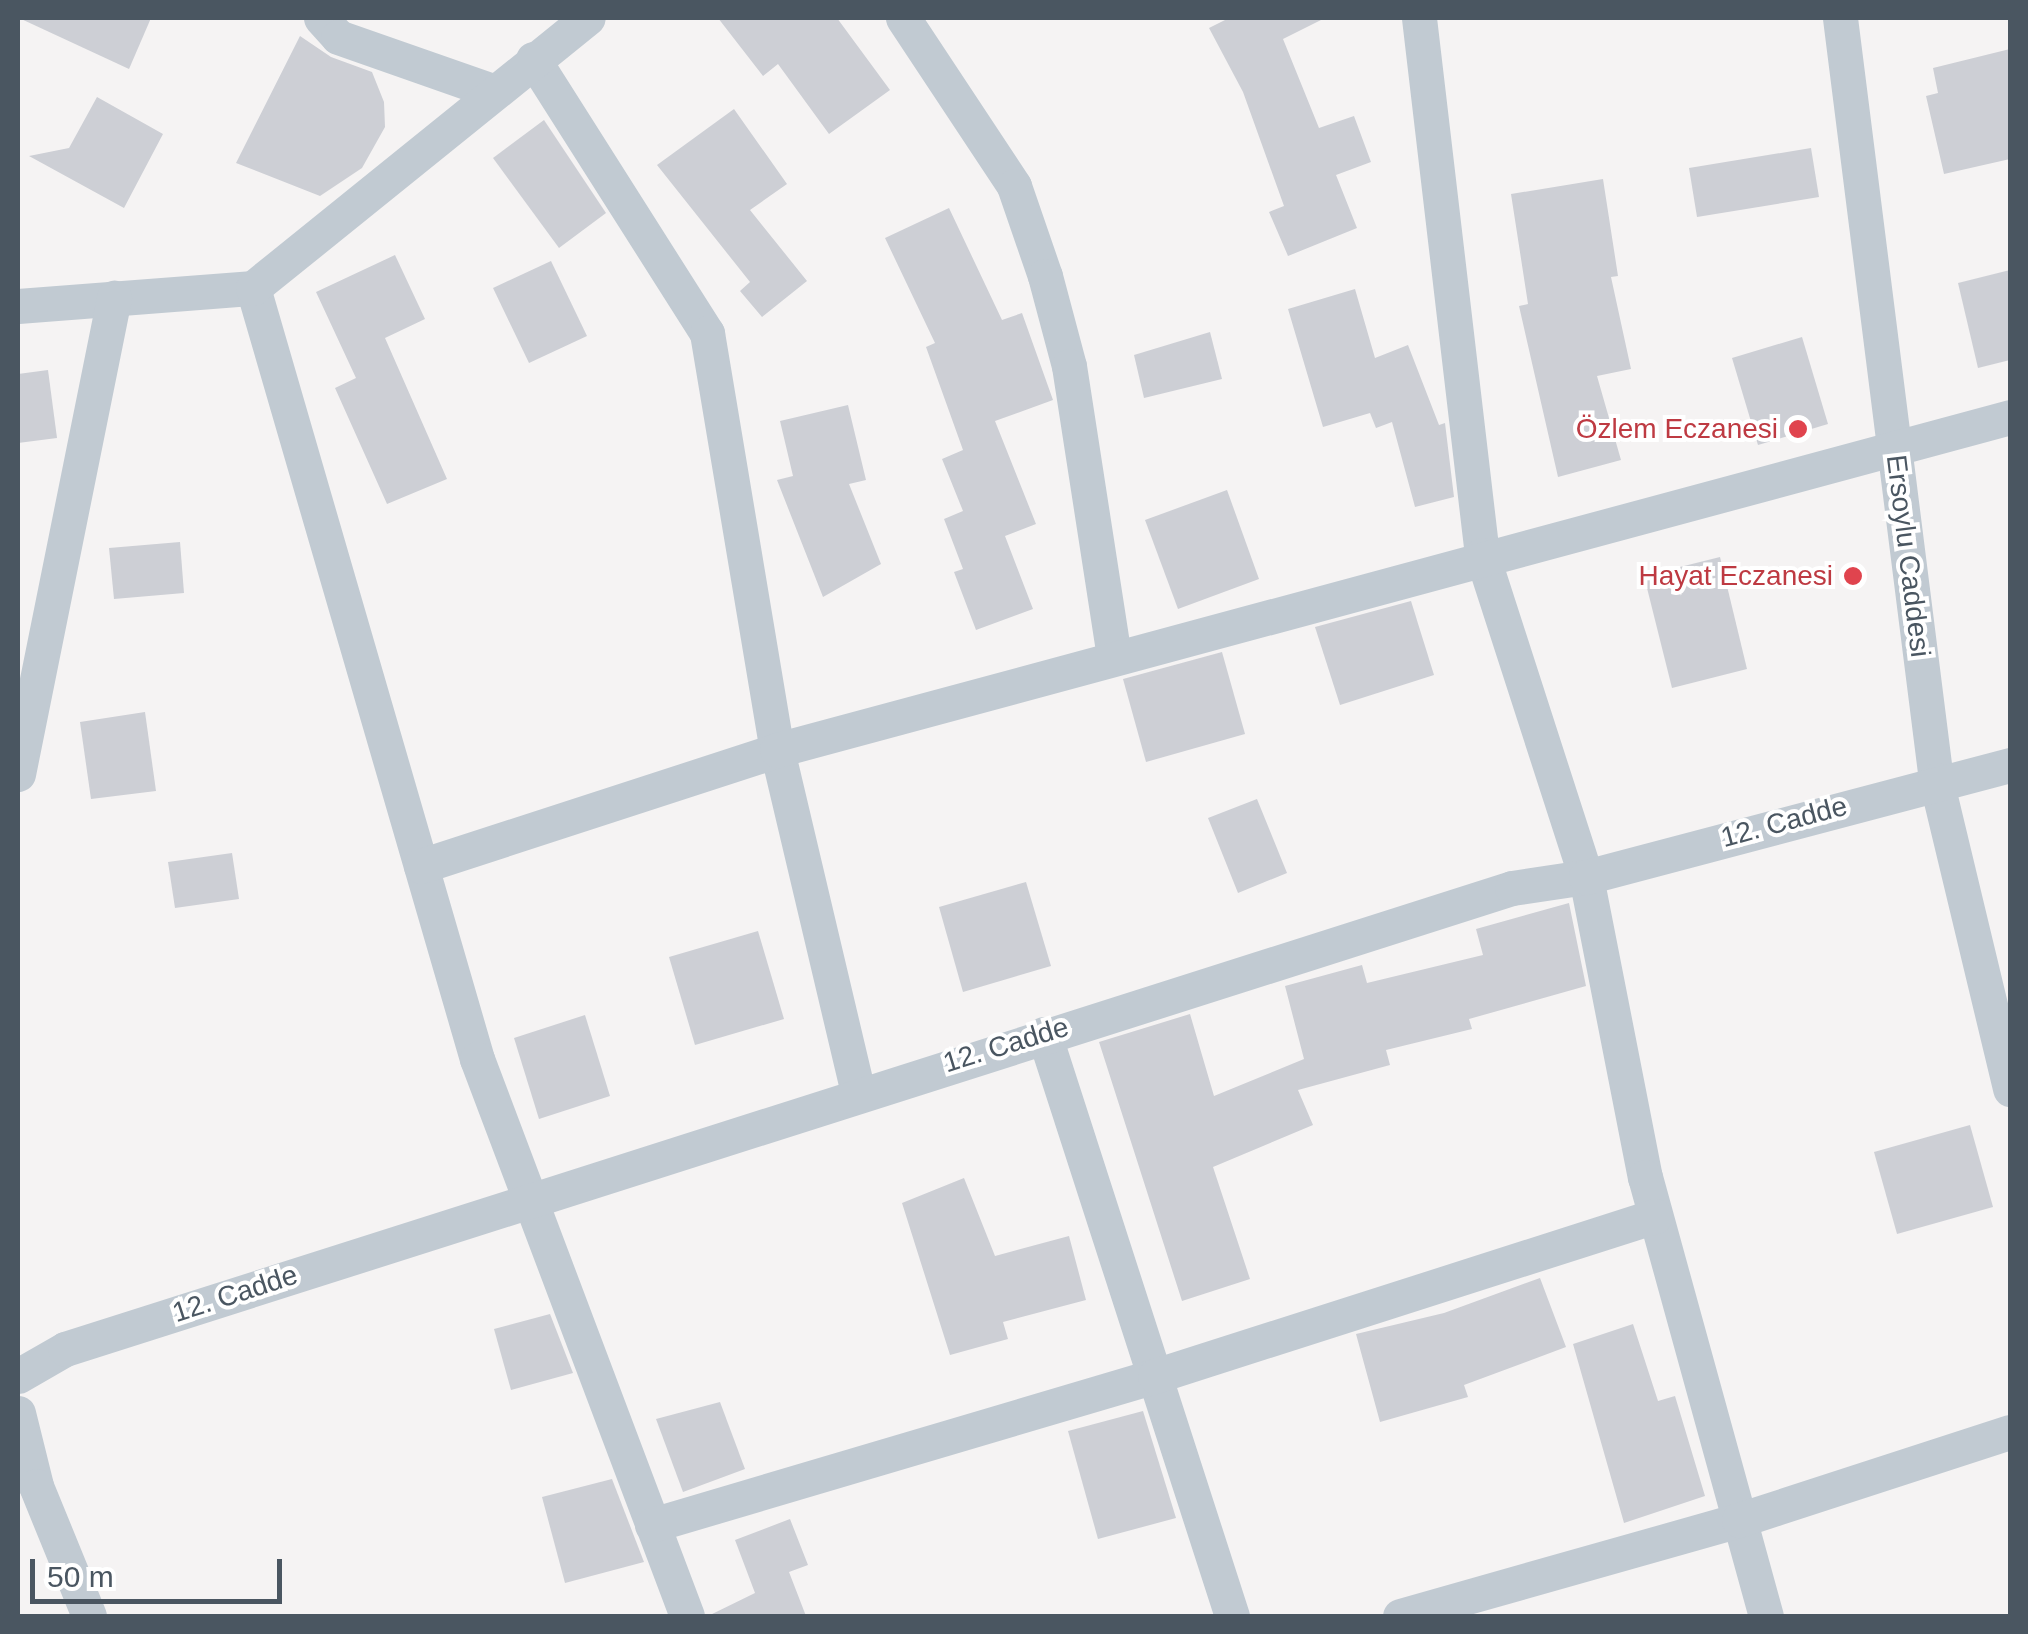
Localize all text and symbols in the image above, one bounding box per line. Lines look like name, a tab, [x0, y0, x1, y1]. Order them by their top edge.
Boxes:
place label: Özlem Eczanesi	[1576, 412, 1778, 446]
marker: Özlem Eczanesi	[1787, 418, 1809, 440]
street label: Ersoylu Caddesi	[1879, 453, 1937, 659]
place label: Hayat Eczanesi	[1638, 559, 1833, 593]
marker: Hayat Eczanesi	[1842, 565, 1864, 587]
street label: 12. Cadde	[1717, 789, 1851, 855]
street label: 12. Cadde	[939, 1010, 1073, 1080]
street label: 12. Cadde	[168, 1258, 302, 1330]
scale bar	[35, 1539, 288, 1601]
text: 50 m	[47, 1560, 114, 1593]

